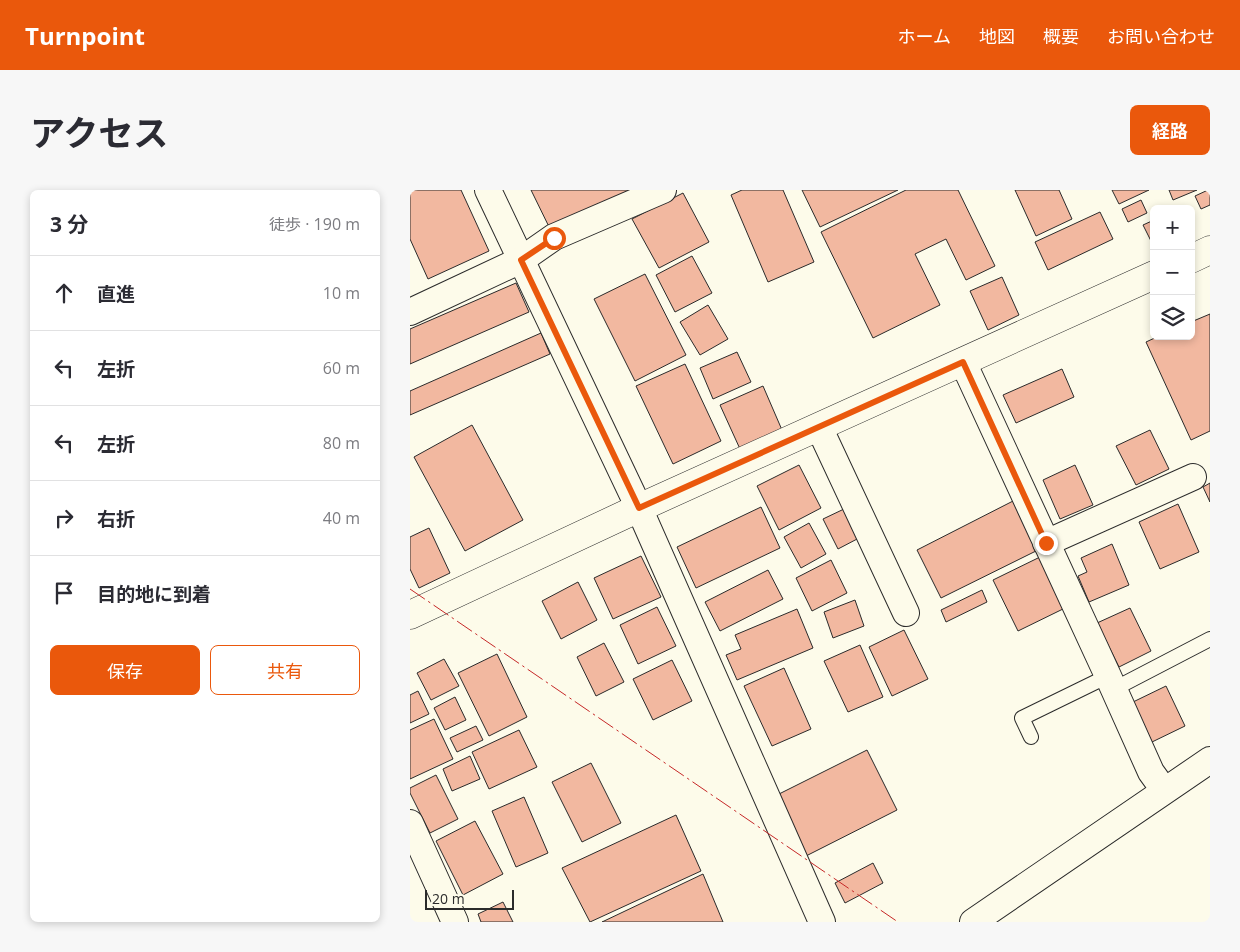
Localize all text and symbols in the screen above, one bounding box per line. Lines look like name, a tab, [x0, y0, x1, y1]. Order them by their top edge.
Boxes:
text: Turnpoint	[25, 19, 145, 52]
text: ホーム	[898, 24, 951, 48]
text: 地図	[979, 24, 1015, 48]
text: 概要	[1043, 24, 1079, 48]
text: お問い合わせ	[1107, 24, 1215, 48]
button: 経路	[1130, 105, 1210, 155]
text: アクセス	[30, 109, 168, 156]
map controls	[1150, 205, 1195, 340]
button: +	[1150, 205, 1195, 250]
text: 3 分	[50, 210, 88, 238]
text: 徒歩 · 190 m	[269, 213, 360, 235]
route start	[543, 227, 566, 250]
button: −	[1150, 250, 1195, 295]
icon: ahead	[50, 279, 78, 307]
text: 直進	[97, 281, 135, 307]
text: 10 m	[323, 282, 360, 304]
button: layers	[1150, 295, 1195, 340]
icon: left	[50, 354, 78, 382]
text: 左折	[97, 356, 135, 382]
text: 60 m	[323, 357, 360, 379]
icon: left	[50, 429, 78, 457]
text: 左折	[97, 431, 135, 457]
text: 80 m	[323, 432, 360, 454]
icon: right	[50, 504, 78, 532]
text: 右折	[97, 506, 135, 532]
text: 40 m	[323, 507, 360, 529]
route end	[1035, 532, 1058, 555]
icon: arrive	[50, 579, 78, 607]
text: 目的地に到着	[97, 581, 211, 607]
button: 保存	[50, 645, 200, 695]
button: 共有	[210, 645, 360, 695]
scale bar	[425, 887, 514, 910]
text: 20 m	[432, 889, 465, 908]

